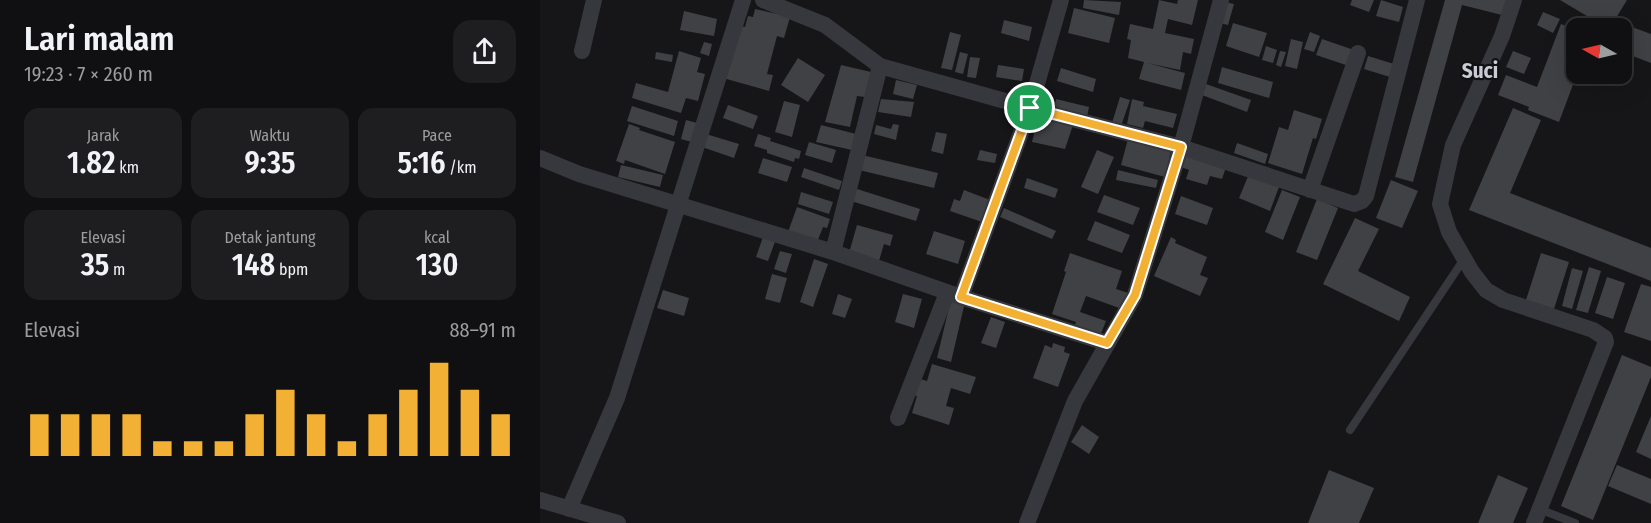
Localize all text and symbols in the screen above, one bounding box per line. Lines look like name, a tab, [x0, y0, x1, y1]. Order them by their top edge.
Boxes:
north arrow	[1566, 18, 1632, 84]
map controls	[1566, 18, 1632, 84]
text: Lari malam	[24, 19, 175, 59]
button: share	[453, 20, 516, 83]
district label: Suci	[1462, 58, 1498, 84]
text: 19:23 · 7 × 260 m	[24, 62, 153, 86]
pin	[1004, 82, 1055, 133]
icon: arrive	[1013, 91, 1046, 124]
text: Jarak	[87, 126, 119, 145]
text: Waktu	[250, 126, 290, 145]
text: Pace	[422, 126, 452, 145]
text: 1.82	[67, 145, 116, 181]
text: 9:35	[245, 145, 296, 181]
text: 5:16	[397, 145, 446, 181]
text: km	[116, 158, 139, 177]
text: /km	[446, 158, 477, 177]
text: Elevasi	[81, 228, 125, 247]
text: Detak jantung	[224, 228, 316, 247]
text: kcal	[424, 228, 450, 247]
text: 35	[81, 247, 109, 283]
text: 148	[232, 247, 275, 283]
text: 130	[416, 247, 458, 283]
text: m	[109, 260, 125, 279]
text: bpm	[275, 260, 308, 279]
text: Elevasi	[24, 318, 80, 342]
text: 88–91 m	[449, 318, 516, 342]

